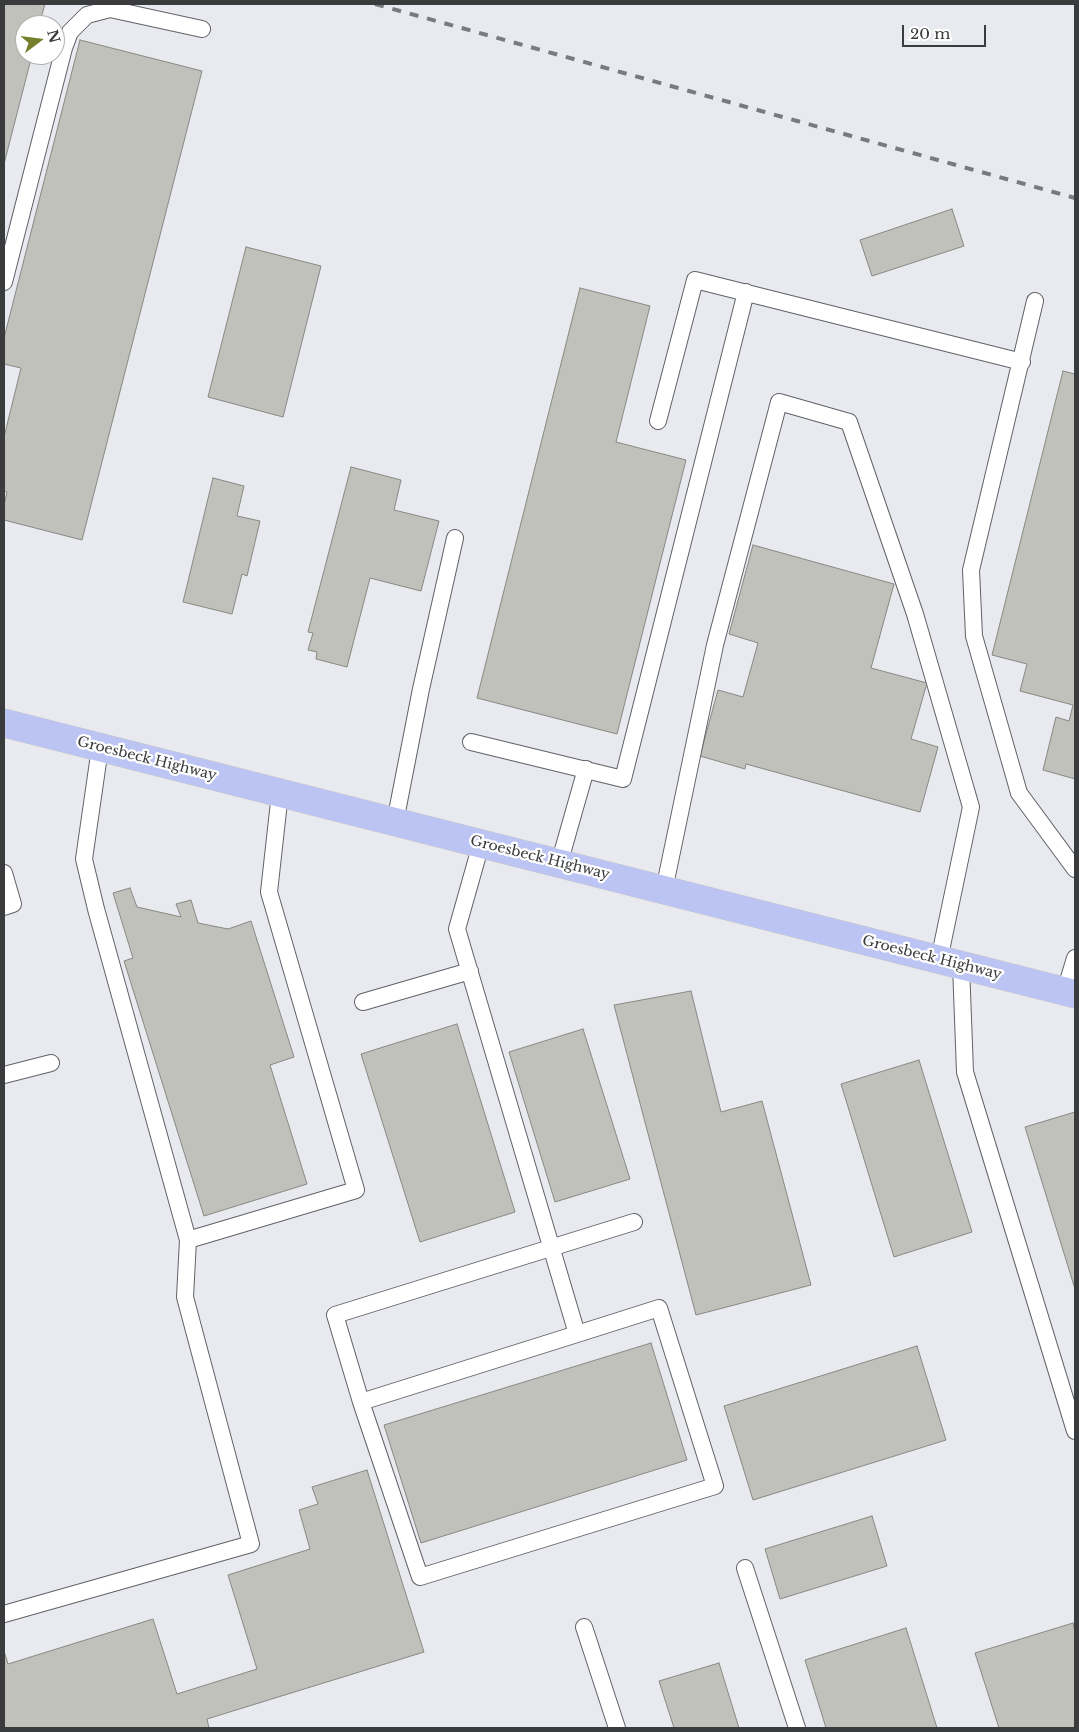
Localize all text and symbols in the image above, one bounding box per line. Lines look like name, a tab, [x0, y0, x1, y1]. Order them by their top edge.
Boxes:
north arrow	[15, 15, 65, 65]
scale bar	[904, 15, 988, 47]
text: 20 m	[910, 24, 950, 43]
text: N	[43, 28, 64, 45]
street label: Groesbeck Highway	[75, 734, 219, 784]
street label: Groesbeck Highway	[468, 833, 612, 883]
street label: Groesbeck Highway	[860, 933, 1004, 983]

